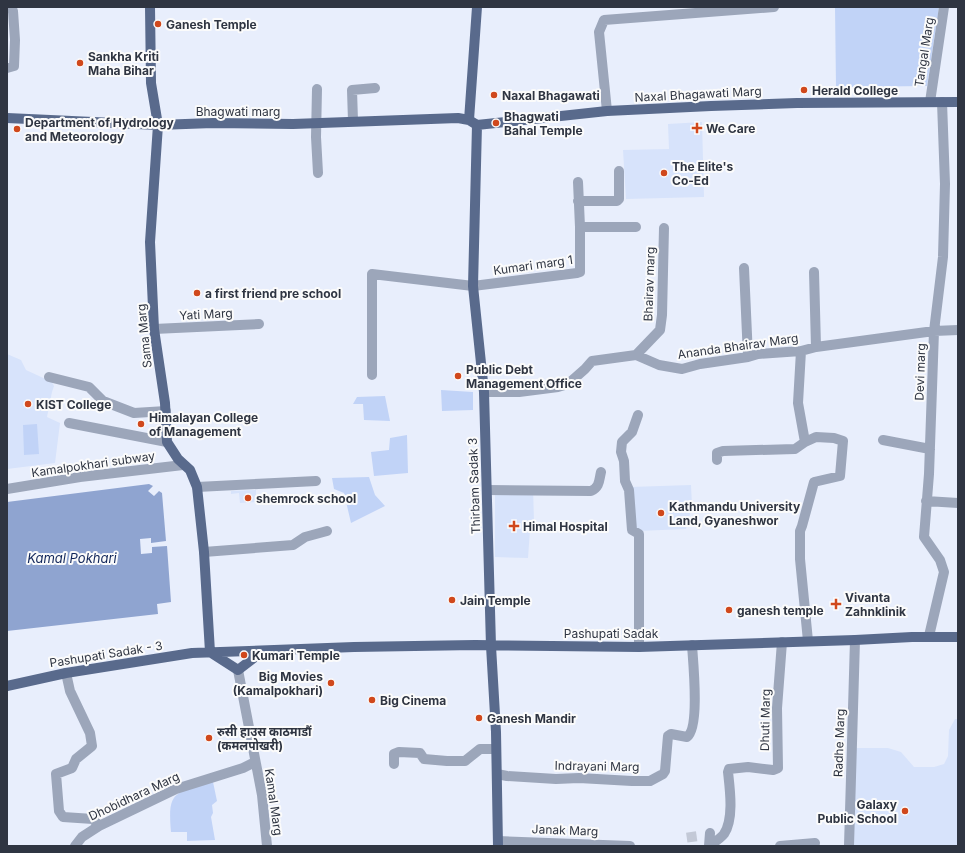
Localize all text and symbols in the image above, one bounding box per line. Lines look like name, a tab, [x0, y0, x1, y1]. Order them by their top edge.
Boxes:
street label: Tangal Marg	[911, 16, 937, 88]
place label: Ganesh Temple	[166, 17, 257, 32]
marker: Ganesh Temple	[153, 19, 163, 29]
place label: Sankha Kriti Maha Bihar	[88, 49, 159, 78]
marker: Sankha Kriti Maha Bihar	[75, 58, 85, 68]
street label: Naxal Bhagawati Marg	[634, 83, 762, 105]
place label: Herald College	[812, 83, 898, 98]
marker: Herald College	[799, 85, 809, 95]
place label: Naxal Bhagawati	[502, 88, 600, 103]
marker: Naxal Bhagawati	[489, 90, 499, 100]
street label: Bhagwati marg	[196, 104, 280, 119]
place label: Bhagwati Bahal Temple	[504, 109, 583, 138]
place label: Department of Hydrology and Meteorology	[25, 115, 175, 144]
marker: Bhagwati Bahal Temple	[491, 118, 501, 128]
place label: We Care	[706, 121, 755, 136]
marker: We Care	[691, 122, 703, 134]
marker: Department of Hydrology and Meteorology	[12, 124, 22, 134]
place label: The Elite's Co-Ed	[672, 159, 733, 188]
marker: The Elite's Co-Ed	[659, 168, 669, 178]
street label: Bhairav marg	[640, 246, 658, 322]
street label: Kumari marg 1	[492, 252, 574, 278]
place label: a first friend pre school	[205, 286, 341, 301]
marker: a first friend pre school	[192, 288, 202, 298]
street label: Sama Marg	[133, 303, 155, 369]
street label: Yati Marg	[179, 305, 233, 323]
street label: Ananda Bhairav Marg	[677, 330, 799, 362]
street label: Devi marg	[912, 343, 928, 401]
place label: Public Debt Management Office	[466, 362, 582, 391]
marker: Public Debt Management Office	[453, 371, 463, 381]
place label: KIST College	[36, 397, 111, 412]
marker: KIST College	[23, 399, 33, 409]
place label: Himalayan College of Management	[149, 410, 258, 439]
marker: Himalayan College of Management	[136, 419, 146, 429]
street label: Thirbam Sadak 3	[465, 438, 483, 534]
street label: Kamalpokhari subway	[30, 448, 156, 480]
place label: shemrock school	[256, 491, 356, 506]
marker: shemrock school	[243, 493, 253, 503]
place label: Kathmandu University Land, Gyaneshwor	[669, 499, 801, 528]
marker: Kathmandu University Land, Gyaneshwor	[656, 508, 666, 518]
place label: Himal Hospital	[523, 519, 608, 534]
marker: Himal Hospital	[508, 520, 520, 532]
water label: Kamal Pokhari	[27, 550, 118, 566]
place label: Vivanta Zahnklinik	[845, 590, 906, 619]
place label: Jain Temple	[460, 593, 531, 608]
marker: Jain Temple	[447, 595, 457, 605]
marker: Vivanta Zahnklinik	[830, 598, 842, 610]
place label: ganesh temple	[737, 603, 824, 618]
marker: ganesh temple	[724, 605, 734, 615]
street label: Pashupati Sadak	[564, 626, 659, 641]
street label: Pashupati Sadak - 3	[48, 638, 164, 670]
place label: Kumari Temple	[252, 648, 340, 663]
marker: Kumari Temple	[239, 650, 249, 660]
place label: Big Movies (Kamalpokhari)	[233, 669, 323, 698]
marker: Big Movies (Kamalpokhari)	[326, 678, 336, 688]
street label: Dhuti Marg	[757, 689, 773, 751]
place label: Big Cinema	[380, 693, 446, 708]
marker: Big Cinema	[367, 695, 377, 705]
street label: Radhe Marg	[830, 709, 848, 777]
place label: Ganesh Mandir	[487, 711, 576, 726]
marker: Ganesh Mandir	[474, 713, 484, 723]
place label: रुसी हाउस काठमाडौं (कमलपोखरी)	[217, 724, 313, 753]
marker: रुसी हाउस काठमाडौं (कमलपोखरी)	[204, 733, 214, 743]
street label: Indrayani Marg	[554, 758, 640, 774]
street label: Kamal Marg	[262, 767, 286, 837]
street label: Dhobidhara Marg	[86, 768, 182, 824]
place label: Galaxy Public School	[817, 797, 898, 826]
marker: Galaxy Public School	[900, 806, 910, 816]
street label: Janak Marg	[531, 821, 599, 839]

